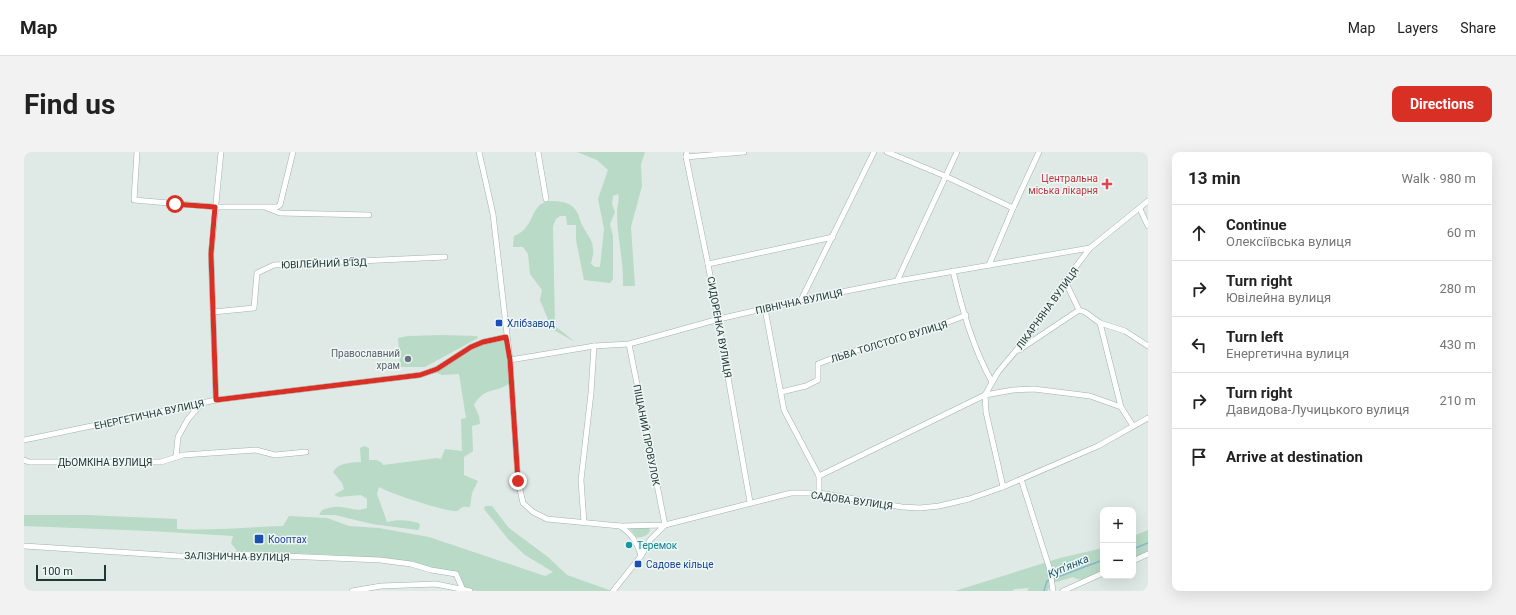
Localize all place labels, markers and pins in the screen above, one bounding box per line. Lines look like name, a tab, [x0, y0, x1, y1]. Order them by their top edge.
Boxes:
place label: Центральна міська лікарня	[1028, 173, 1098, 196]
marker: Центральна міська лікарня	[1101, 178, 1113, 190]
marker: Хлібзавод	[494, 318, 504, 328]
place label: Хлібзавод	[507, 318, 555, 329]
place label: Православний храм	[331, 348, 400, 371]
marker: Православний храм	[403, 354, 413, 364]
marker: Кооптах	[253, 533, 265, 545]
place label: Кооптах	[268, 534, 307, 545]
marker: Теремок	[624, 540, 634, 550]
place label: Теремок	[637, 540, 678, 551]
marker: Садове кільце	[633, 559, 643, 569]
place label: Садове кільце	[646, 559, 713, 570]

